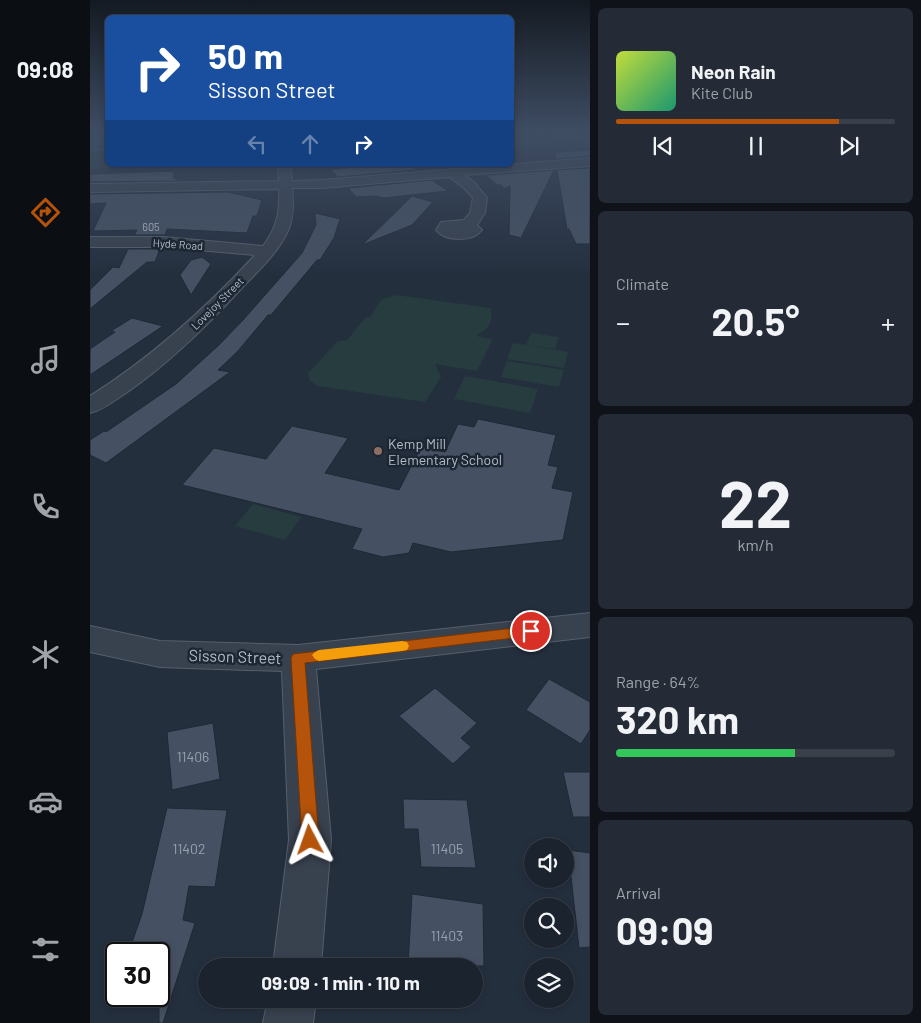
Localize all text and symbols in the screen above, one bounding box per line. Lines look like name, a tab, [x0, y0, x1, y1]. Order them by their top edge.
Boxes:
text: 50 m	[208, 34, 283, 76]
icon: right	[125, 35, 190, 100]
text: 09:08	[17, 56, 73, 82]
text: Neon Rain	[691, 60, 776, 83]
text: Sisson Street	[208, 76, 336, 102]
text: Kite Club	[691, 83, 753, 102]
icon: left	[243, 130, 271, 158]
icon: ahead	[296, 130, 324, 158]
icon: right	[349, 130, 377, 158]
icon: previous	[649, 132, 677, 160]
icon: pause	[742, 132, 770, 160]
icon: next	[835, 132, 863, 160]
icon: directions	[28, 195, 63, 230]
house number: 605	[142, 220, 160, 233]
street label: Hyde Road	[152, 236, 204, 252]
street label: Lovejoy Street	[188, 274, 246, 332]
text: Climate	[616, 274, 669, 293]
text: 20.5°	[712, 298, 799, 344]
text: −	[616, 305, 630, 339]
text: +	[881, 305, 895, 339]
icon: music	[28, 342, 63, 377]
place label: Kemp Mill Elementary School	[388, 435, 502, 468]
marker: Kemp Mill Elementary School	[372, 445, 384, 457]
text: 22	[719, 463, 792, 541]
icon: phone	[28, 489, 63, 524]
text: km/h	[737, 535, 774, 554]
pin	[510, 610, 552, 652]
icon: arrive	[517, 617, 545, 645]
icon: climate	[28, 637, 63, 672]
street label: Sisson Street	[188, 645, 282, 667]
text: Range · 64%	[616, 672, 700, 691]
text: 320 km	[616, 696, 739, 742]
house number: 11406	[177, 748, 209, 765]
icon: car	[28, 784, 63, 819]
position arrow	[283, 813, 335, 865]
map controls	[524, 838, 574, 1008]
button: sound	[524, 838, 574, 888]
house number: 11402	[173, 840, 205, 857]
house number: 11405	[431, 840, 463, 857]
text: Arrival	[616, 883, 661, 902]
button: search	[524, 898, 574, 948]
text: 09:09	[616, 907, 714, 953]
house number: 11403	[431, 927, 463, 944]
icon: filters	[28, 932, 63, 967]
speed limit sign: 30	[105, 942, 170, 1007]
button: layers	[524, 958, 574, 1008]
text: 09:09 · 1 min · 110 m	[261, 971, 420, 994]

